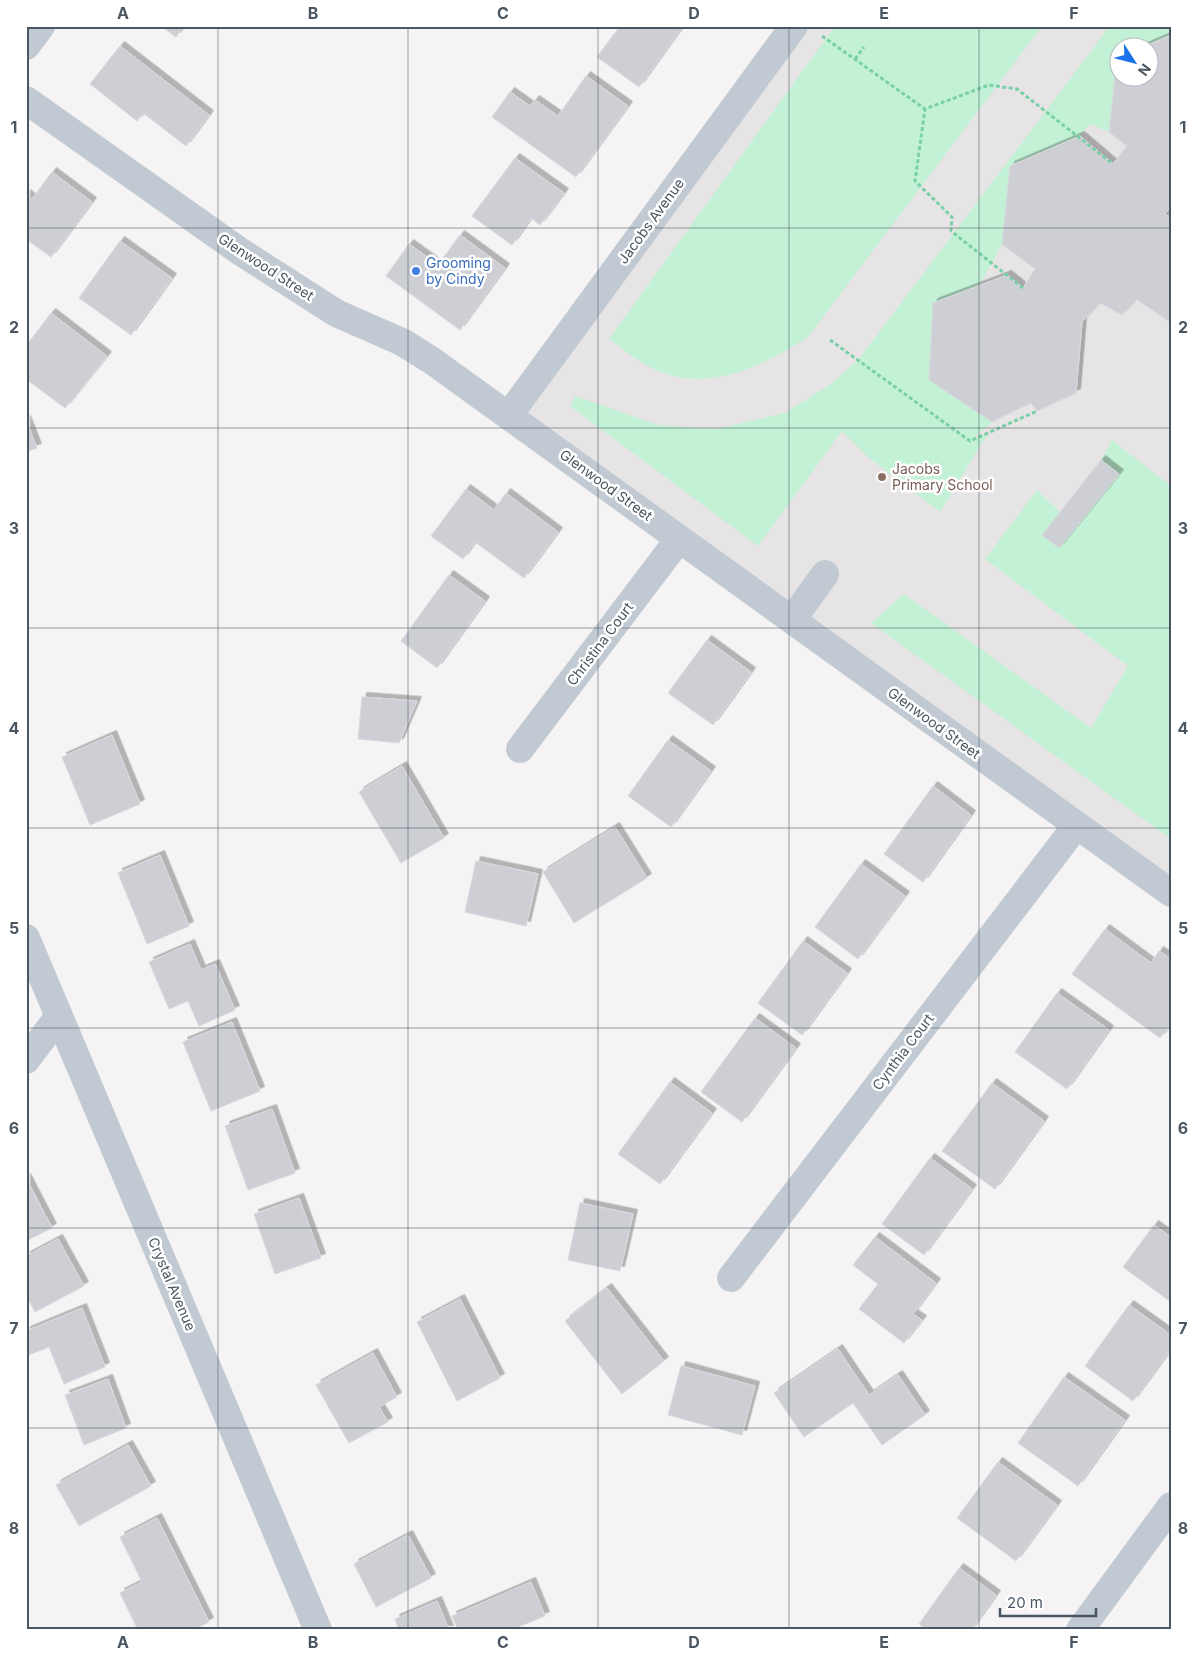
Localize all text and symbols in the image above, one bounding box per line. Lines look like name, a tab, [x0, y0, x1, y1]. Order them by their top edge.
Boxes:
text: A	[117, 3, 129, 23]
text: B	[308, 3, 318, 23]
text: C	[497, 3, 509, 23]
text: D	[688, 3, 700, 23]
text: E	[879, 3, 889, 23]
text: F	[1069, 3, 1079, 23]
north arrow	[1110, 38, 1160, 88]
text: N	[1135, 61, 1155, 79]
text: 1	[11, 117, 17, 137]
text: 1	[1180, 117, 1186, 137]
street label: Jacobs Avenue	[614, 175, 687, 267]
street label: Glenwood Street	[215, 229, 317, 304]
place label: Grooming by Cindy	[426, 254, 491, 287]
marker: Grooming by Cindy	[410, 265, 422, 277]
text: 2	[9, 317, 19, 337]
text: 2	[1178, 317, 1188, 337]
street label: Glenwood Street	[557, 445, 656, 524]
place label: Jacobs Primary School	[892, 460, 993, 493]
marker: Jacobs Primary School	[876, 471, 888, 483]
text: 3	[9, 518, 19, 538]
text: 3	[1178, 518, 1188, 538]
street label: Christina Court	[563, 598, 637, 689]
street label: Glenwood Street	[885, 683, 984, 762]
text: 4	[9, 718, 20, 738]
text: 4	[1178, 718, 1189, 738]
text: 5	[9, 918, 19, 938]
text: 5	[1178, 918, 1188, 938]
street label: Cynthia Court	[868, 1010, 937, 1093]
text: 6	[9, 1118, 19, 1138]
text: 6	[1178, 1118, 1188, 1138]
street label: Crystal Avenue	[145, 1234, 200, 1333]
text: 7	[9, 1318, 19, 1338]
text: 7	[1178, 1318, 1188, 1338]
text: 8	[9, 1518, 19, 1538]
text: 8	[1178, 1518, 1188, 1538]
scale bar	[1000, 1586, 1096, 1618]
text: 20 m	[1007, 1593, 1043, 1612]
text: A	[117, 1632, 129, 1652]
text: B	[308, 1632, 318, 1652]
text: C	[497, 1632, 509, 1652]
text: D	[688, 1632, 700, 1652]
text: E	[879, 1632, 889, 1652]
text: F	[1069, 1632, 1079, 1652]

